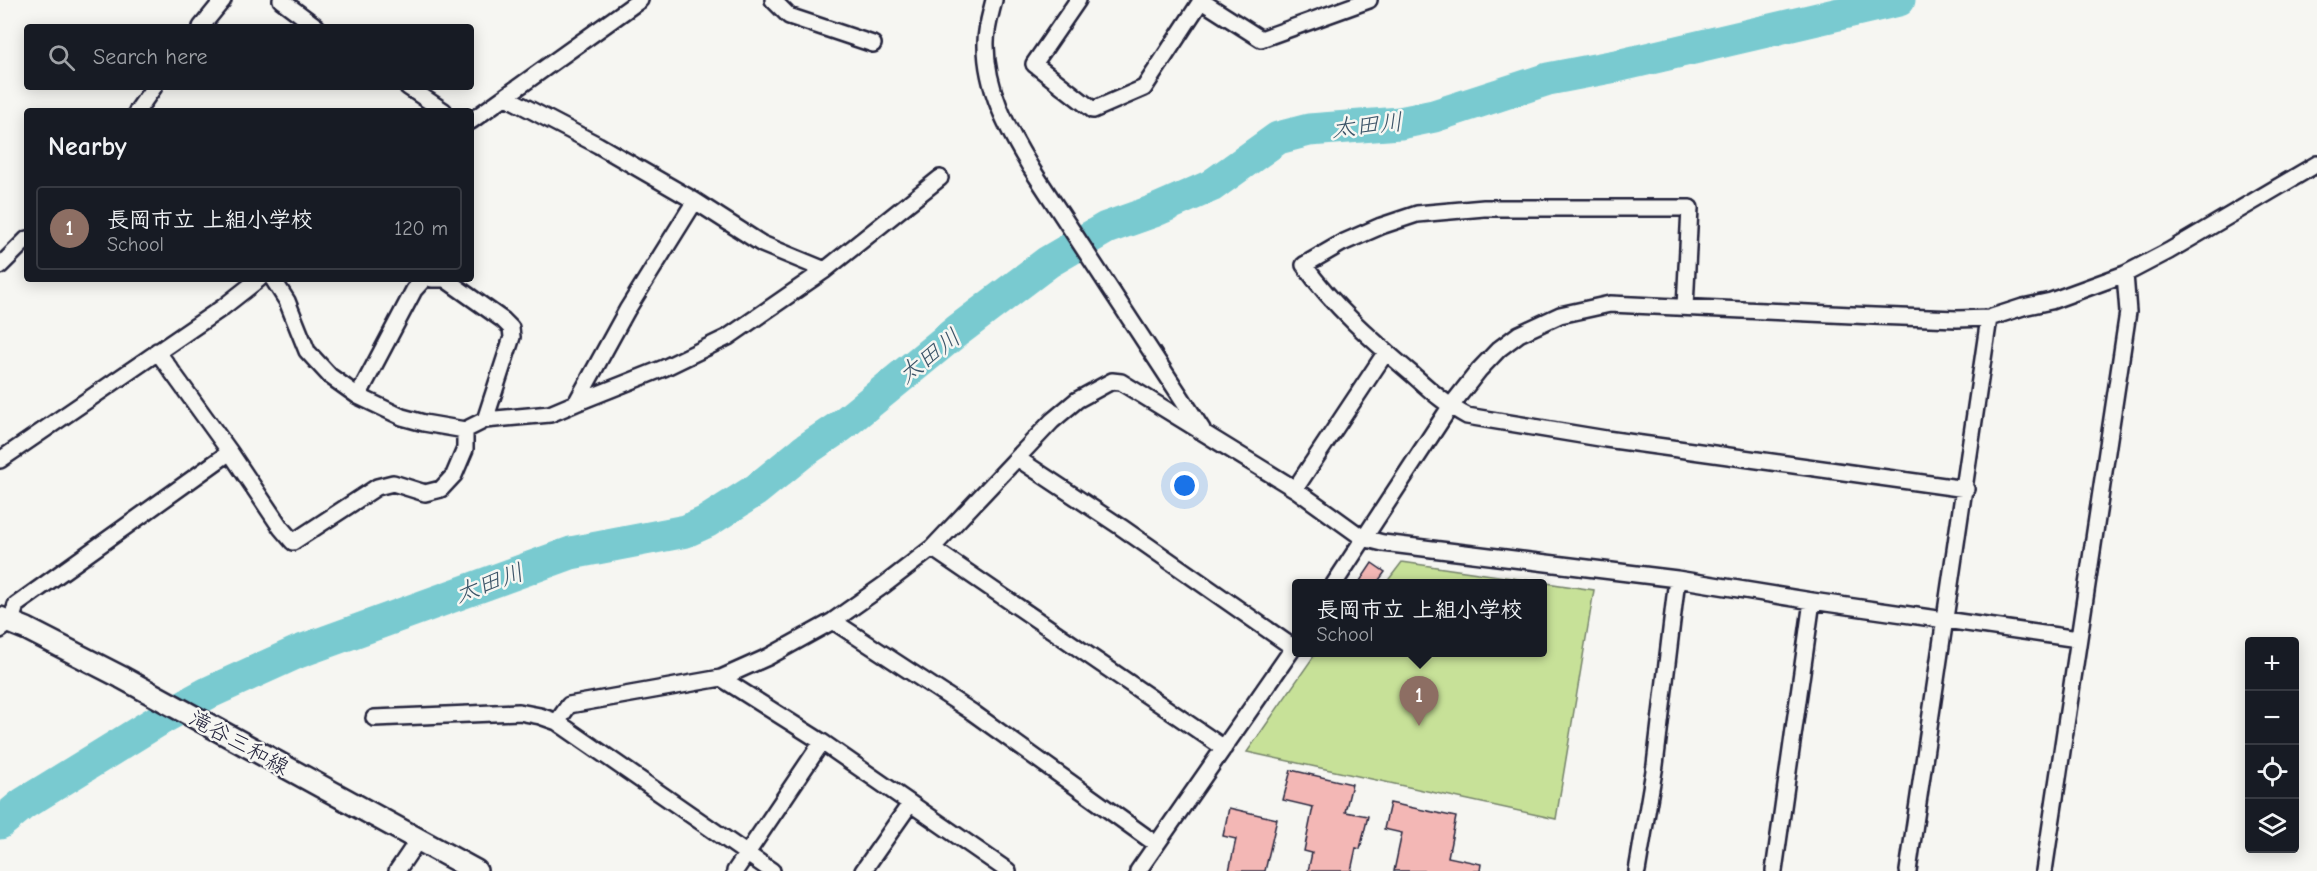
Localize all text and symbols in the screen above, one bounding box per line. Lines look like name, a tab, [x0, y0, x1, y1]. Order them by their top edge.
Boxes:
search box	[24, 24, 474, 90]
icon: search	[45, 41, 78, 74]
text: Search here	[93, 44, 208, 70]
water label: 太田川	[1330, 107, 1404, 143]
text: Nearby	[48, 132, 127, 162]
text: 長岡市立 上組小学校	[107, 207, 313, 233]
text: 1	[66, 217, 73, 240]
text: 120 m	[394, 217, 448, 240]
text: School	[107, 233, 164, 256]
water label: 太田川	[892, 323, 966, 389]
your location	[1170, 471, 1199, 500]
water label: 太田川	[450, 558, 528, 608]
popup	[1292, 579, 1547, 657]
text: 長岡市立 上組小学校	[1317, 597, 1522, 623]
text: School	[1317, 623, 1374, 646]
map controls	[2245, 637, 2299, 853]
button: +	[2245, 637, 2299, 691]
pin: 1	[1400, 676, 1438, 726]
button: −	[2245, 691, 2299, 745]
street label: 滝谷三和線	[185, 705, 293, 781]
button: locate	[2245, 745, 2299, 799]
button: layers	[2245, 799, 2299, 853]

